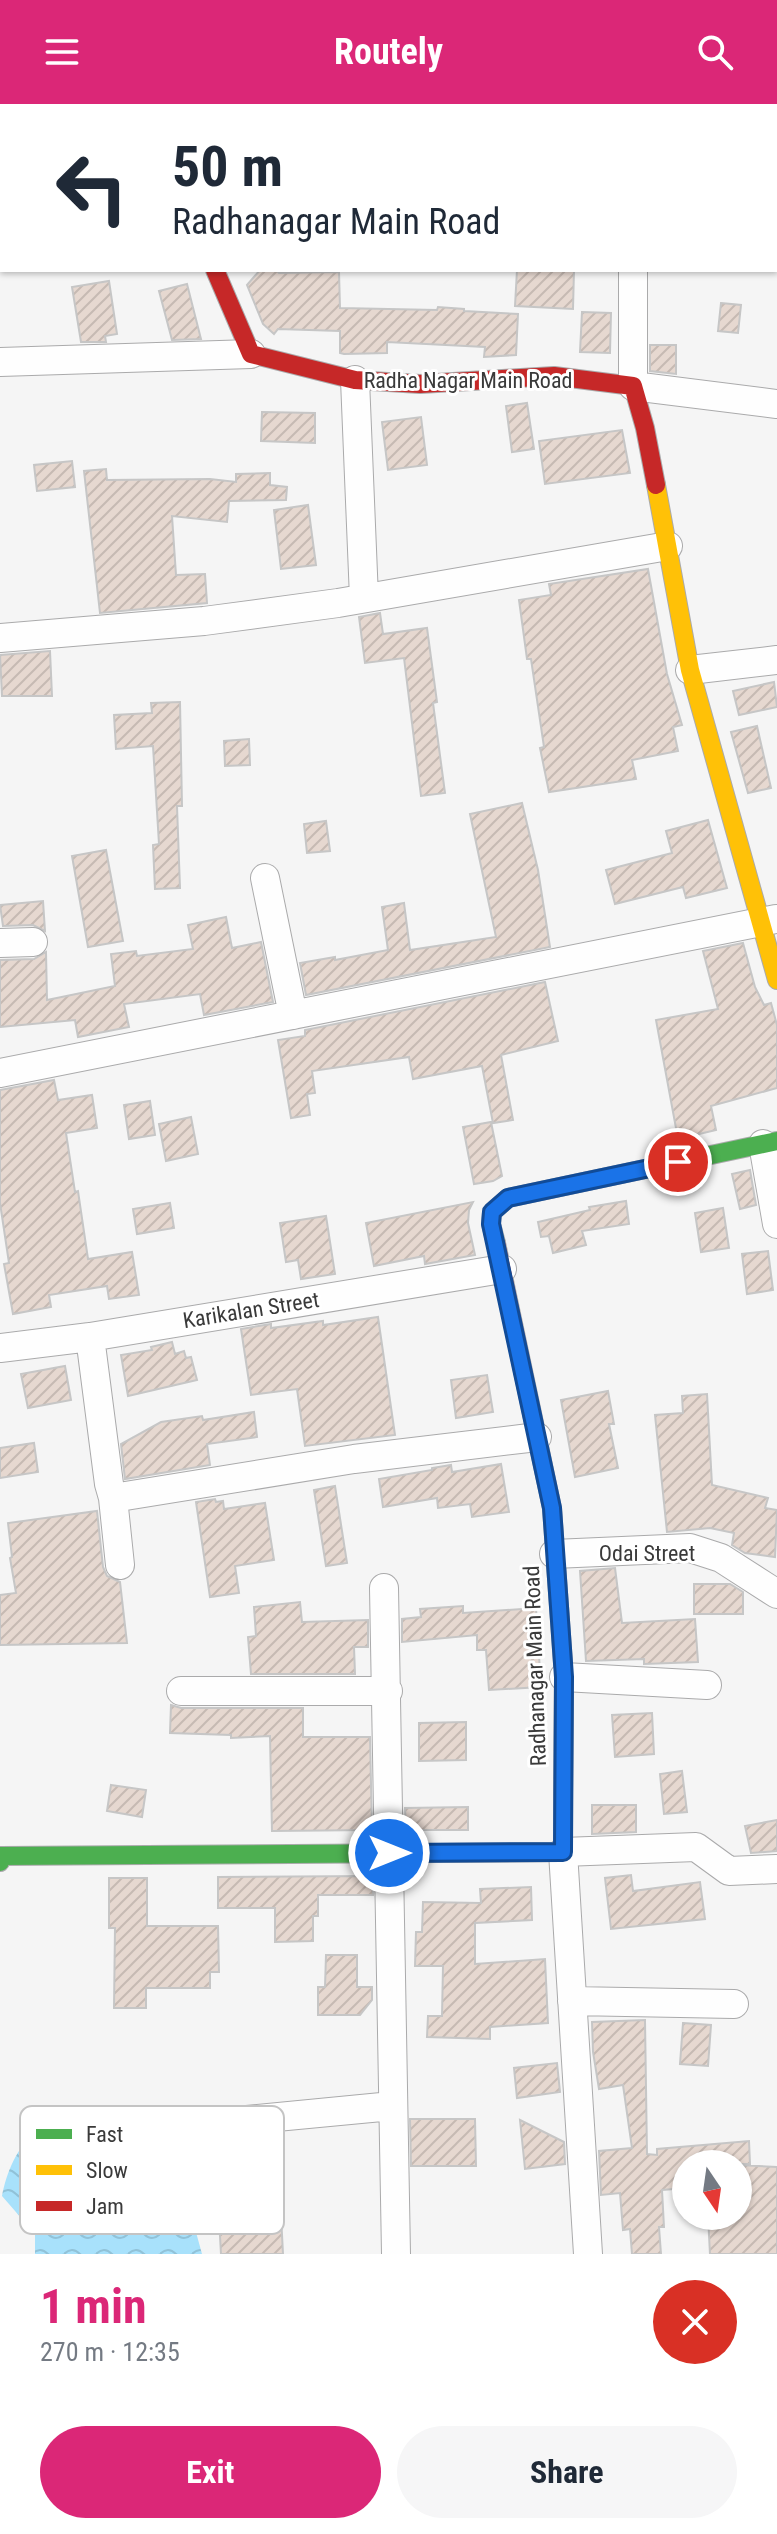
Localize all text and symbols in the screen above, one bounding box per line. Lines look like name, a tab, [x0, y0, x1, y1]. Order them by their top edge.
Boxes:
icon: menu	[40, 30, 84, 74]
icon: search	[693, 30, 737, 74]
text: Routely	[334, 31, 443, 73]
text: 50 m	[172, 134, 283, 200]
icon: left	[40, 136, 144, 240]
text: Radhanagar Main Road	[172, 201, 500, 243]
street label: Radha Nagar Main Road	[364, 368, 572, 393]
pin	[644, 1128, 712, 1196]
icon: arrive	[656, 1140, 700, 1184]
street label: Karikalan Street	[181, 1287, 321, 1333]
street label: Odai Street	[599, 1541, 695, 1566]
street label: Radhanagar Main Road	[519, 1565, 551, 1767]
position arrow	[347, 1811, 431, 1895]
legend	[20, 2106, 284, 2234]
text: Fast	[86, 2122, 123, 2147]
north arrow	[672, 2150, 752, 2230]
map controls	[672, 2150, 752, 2230]
text: Slow	[86, 2158, 128, 2183]
text: Jam	[86, 2194, 124, 2219]
text: 1 min	[40, 2278, 147, 2335]
button: close	[653, 2280, 737, 2364]
text: 270 m · 12:35	[40, 2337, 180, 2367]
button: Exit	[40, 2426, 381, 2518]
button: Share	[397, 2426, 737, 2518]

